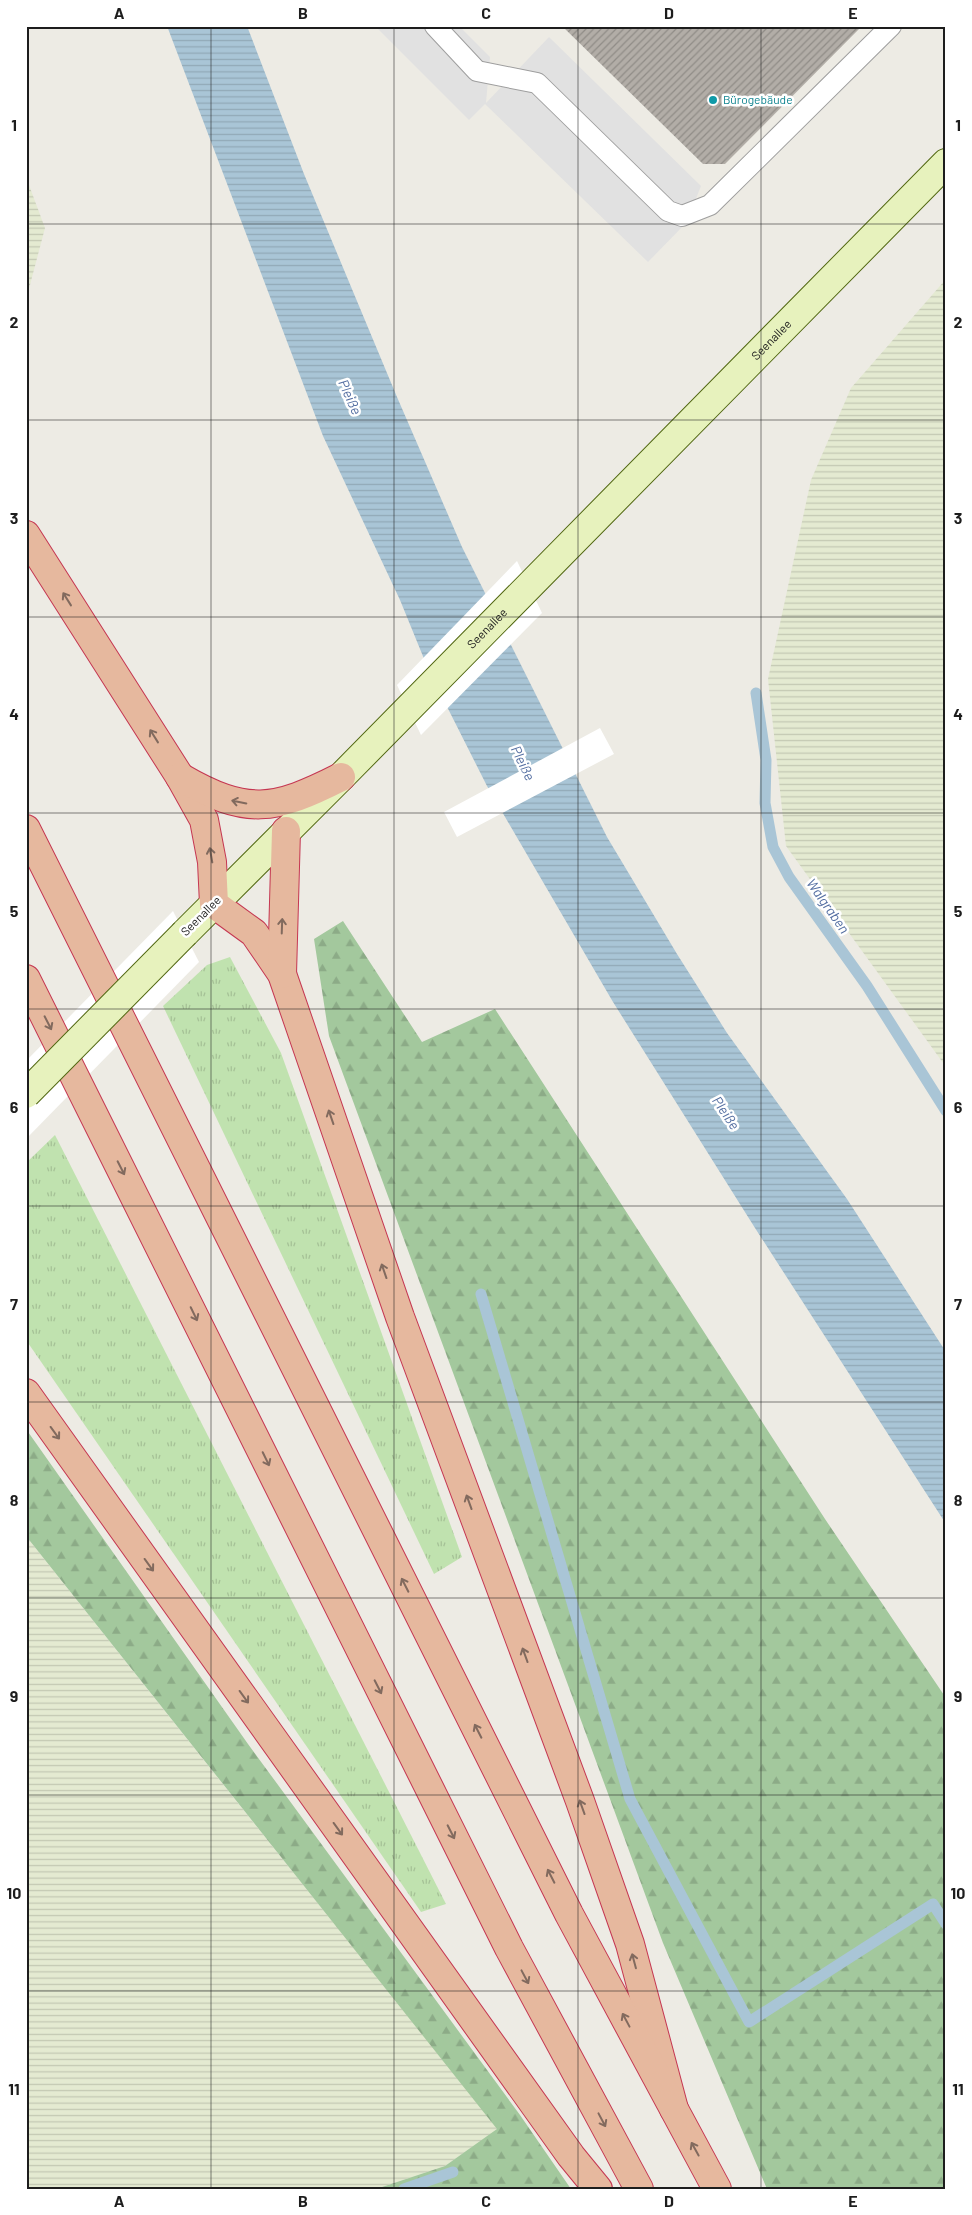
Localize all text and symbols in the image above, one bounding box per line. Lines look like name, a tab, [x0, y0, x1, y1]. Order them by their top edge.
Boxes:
text: A	[114, 3, 125, 22]
text: B	[298, 3, 308, 22]
text: C	[481, 3, 491, 22]
text: D	[664, 3, 674, 22]
text: E	[848, 3, 858, 22]
place label: Bürogebäude	[723, 92, 793, 106]
marker: Bürogebäude	[707, 94, 719, 106]
text: 1	[11, 115, 17, 134]
text: 1	[955, 115, 961, 134]
text: 2	[10, 312, 19, 331]
text: 2	[954, 312, 963, 331]
street label: Seenallee	[748, 316, 794, 362]
water label: Pleiße	[335, 377, 366, 417]
text: 3	[10, 508, 18, 527]
text: 3	[954, 508, 962, 527]
one-way arrow	[62, 592, 72, 606]
street label: Seenallee	[464, 605, 509, 651]
text: 4	[9, 704, 19, 723]
text: 4	[953, 704, 963, 723]
one-way arrow	[149, 729, 159, 743]
water label: Pleiße	[508, 743, 539, 783]
one-way arrow	[231, 797, 247, 807]
one-way arrow	[205, 848, 215, 864]
water label: Walgraben	[803, 875, 853, 936]
street label: Seenallee	[177, 892, 223, 938]
text: 5	[10, 901, 19, 920]
text: 5	[954, 901, 963, 920]
one-way arrow	[278, 918, 287, 934]
one-way arrow	[44, 1015, 53, 1030]
water label: Pleiße	[709, 1093, 744, 1133]
text: 6	[10, 1097, 19, 1116]
text: 6	[954, 1097, 963, 1116]
one-way arrow	[326, 1110, 335, 1125]
one-way arrow	[117, 1160, 126, 1175]
one-way arrow	[379, 1263, 388, 1279]
text: 7	[10, 1294, 18, 1313]
text: 7	[954, 1294, 962, 1313]
one-way arrow	[189, 1306, 199, 1321]
one-way arrow	[50, 1426, 60, 1440]
one-way arrow	[262, 1451, 271, 1466]
text: 8	[10, 1490, 19, 1509]
text: 8	[954, 1490, 963, 1509]
one-way arrow	[464, 1495, 473, 1511]
one-way arrow	[144, 1558, 154, 1572]
one-way arrow	[400, 1578, 410, 1593]
one-way arrow	[520, 1647, 529, 1663]
one-way arrow	[374, 1679, 384, 1694]
text: 9	[10, 1686, 18, 1705]
text: 9	[954, 1686, 962, 1705]
one-way arrow	[239, 1690, 249, 1704]
one-way arrow	[473, 1724, 482, 1739]
one-way arrow	[577, 1800, 586, 1815]
one-way arrow	[333, 1822, 343, 1836]
one-way arrow	[446, 1825, 456, 1840]
one-way arrow	[546, 1869, 555, 1884]
text: 10	[7, 1883, 21, 1902]
text: 10	[951, 1883, 965, 1902]
one-way arrow	[629, 1953, 639, 1969]
one-way arrow	[520, 1970, 530, 1984]
one-way arrow	[621, 2013, 630, 2028]
text: 11	[8, 2079, 20, 2098]
text: 11	[952, 2079, 964, 2098]
one-way arrow	[597, 2113, 607, 2128]
one-way arrow	[690, 2142, 700, 2157]
text: A	[114, 2191, 125, 2210]
text: B	[298, 2191, 308, 2210]
text: C	[481, 2191, 491, 2210]
text: D	[664, 2191, 674, 2210]
text: E	[848, 2191, 858, 2210]

